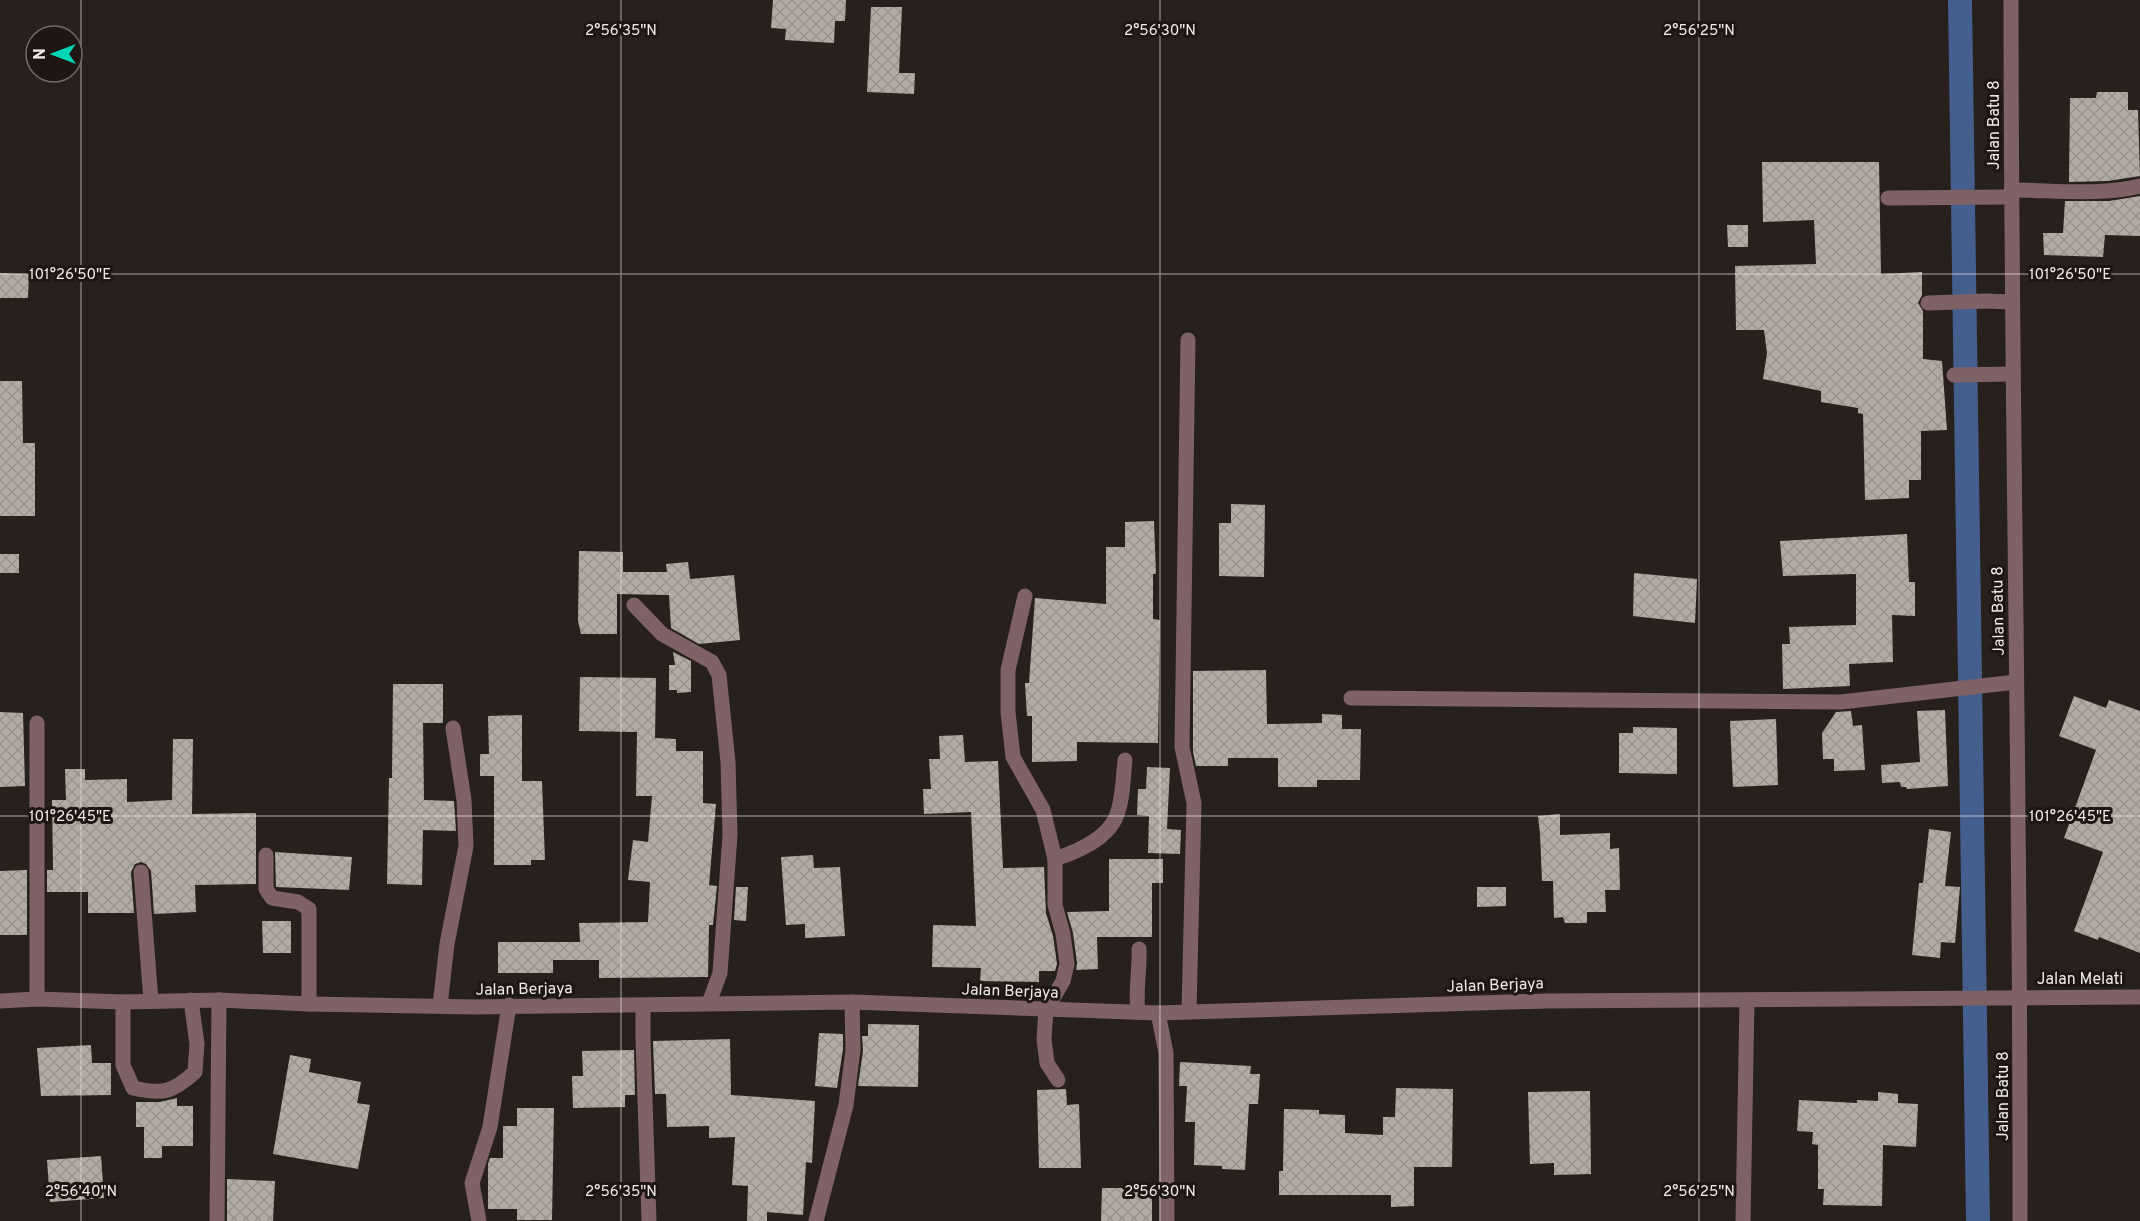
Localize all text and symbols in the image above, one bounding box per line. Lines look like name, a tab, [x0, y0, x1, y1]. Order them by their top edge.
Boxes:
text: 2°56'35"N	[585, 22, 657, 41]
text: 2°56'30"N	[1124, 22, 1196, 41]
text: 2°56'25"N	[1663, 22, 1735, 41]
north arrow	[24, 24, 84, 84]
text: N	[31, 48, 51, 60]
street label: Jalan Batu 8	[1985, 80, 2005, 170]
text: 101°26'50"E	[29, 266, 111, 285]
text: 101°26'50"E	[2029, 266, 2111, 285]
street label: Jalan Batu 8	[1988, 566, 2010, 656]
text: 101°26'45"E	[29, 808, 111, 827]
text: 101°26'45"E	[2029, 808, 2111, 827]
street label: Jalan Melati	[2037, 970, 2123, 990]
street label: Jalan Berjaya	[1446, 974, 1544, 998]
street label: Jalan Berjaya	[475, 979, 573, 1001]
street label: Jalan Berjaya	[961, 980, 1059, 1004]
street label: Jalan Batu 8	[1994, 1051, 2014, 1141]
text: 2°56'40"N	[45, 1183, 117, 1202]
text: 2°56'35"N	[585, 1183, 657, 1202]
text: 2°56'30"N	[1124, 1183, 1196, 1202]
text: 2°56'25"N	[1663, 1183, 1735, 1202]

